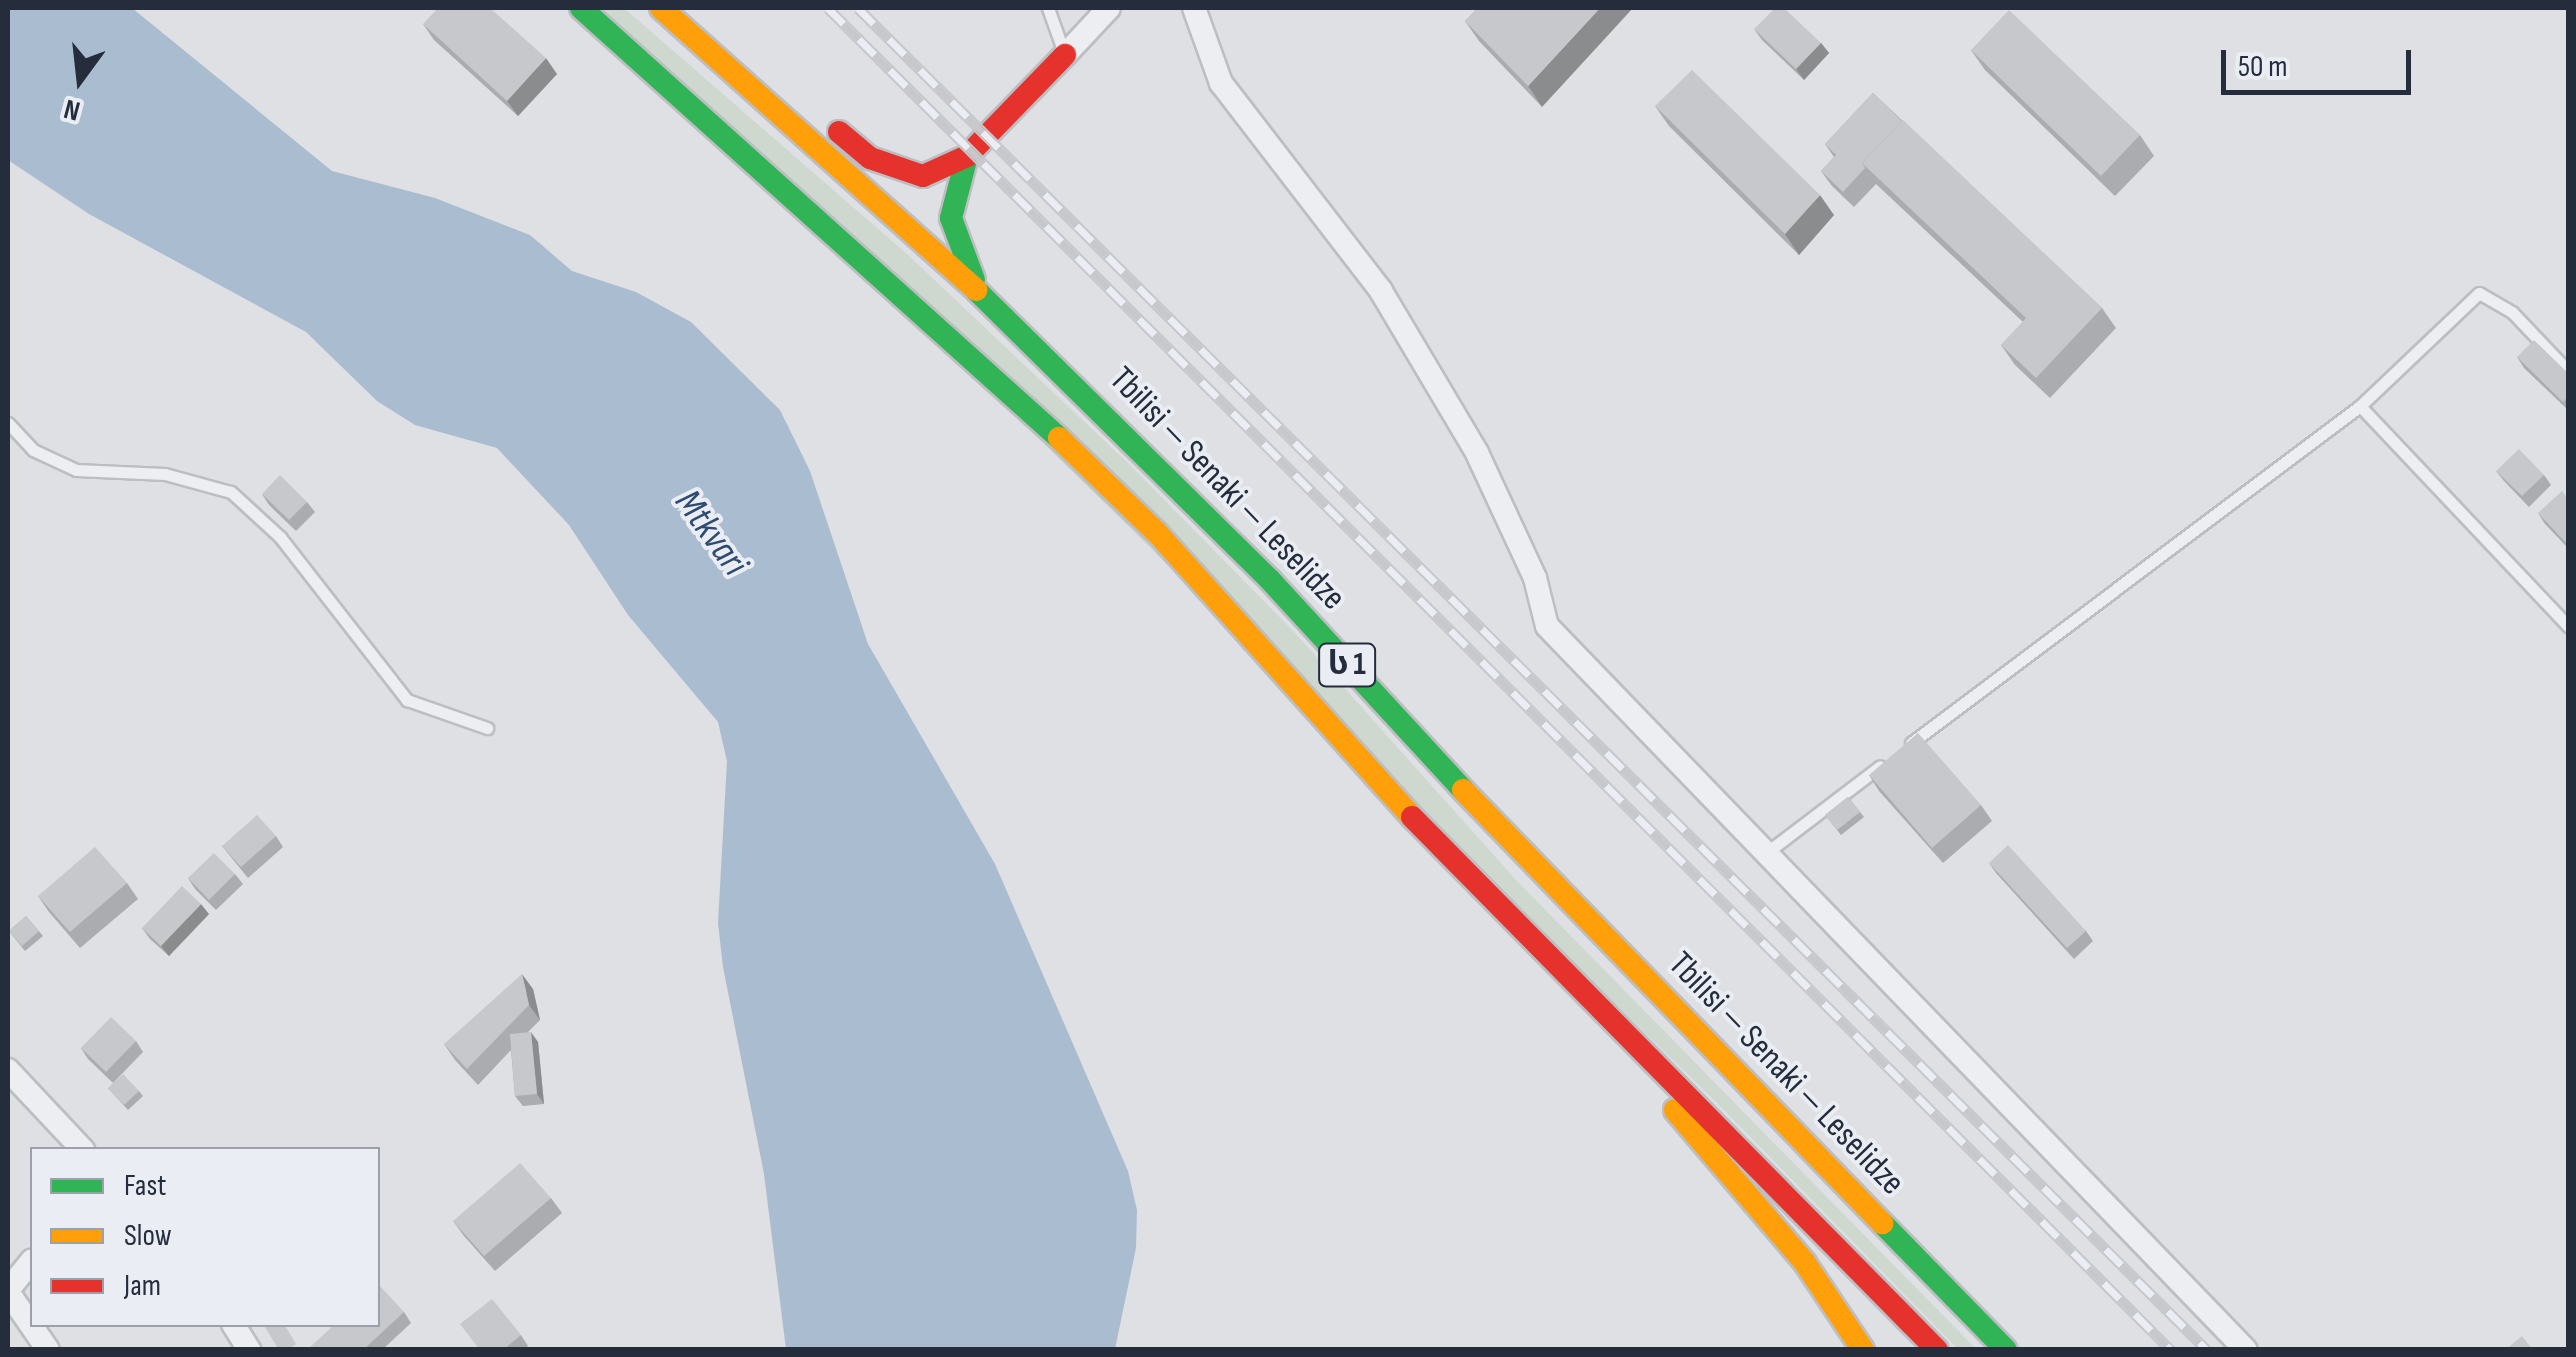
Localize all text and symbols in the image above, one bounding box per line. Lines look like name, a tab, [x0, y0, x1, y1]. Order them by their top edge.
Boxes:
north arrow	[30, 30, 130, 130]
scale bar	[2226, 30, 2416, 92]
text: 50 m	[2238, 49, 2287, 85]
text: N	[61, 92, 84, 127]
street label: Tbilisi — Senaki — Leselidze	[1100, 359, 1354, 619]
water label: Mtkvari	[665, 481, 757, 585]
road number: ს 1	[1317, 638, 1377, 692]
street label: Tbilisi — Senaki — Leselidze	[1659, 944, 1913, 1204]
legend	[30, 1147, 380, 1327]
text: Fast	[124, 1168, 166, 1204]
text: Slow	[124, 1218, 172, 1254]
text: Jam	[124, 1268, 161, 1304]

